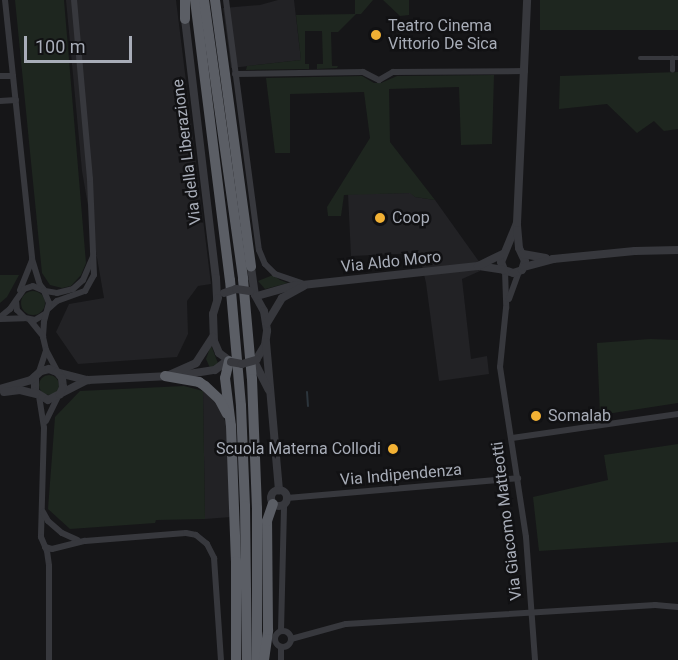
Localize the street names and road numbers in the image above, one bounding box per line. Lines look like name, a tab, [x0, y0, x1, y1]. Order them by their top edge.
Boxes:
street label: Via della Liberazione	[169, 78, 205, 226]
street label: Via Aldo Moro	[340, 247, 442, 277]
street label: Via Giacomo Matteotti	[488, 440, 526, 602]
street label: Via Indipendenza	[339, 460, 463, 490]

